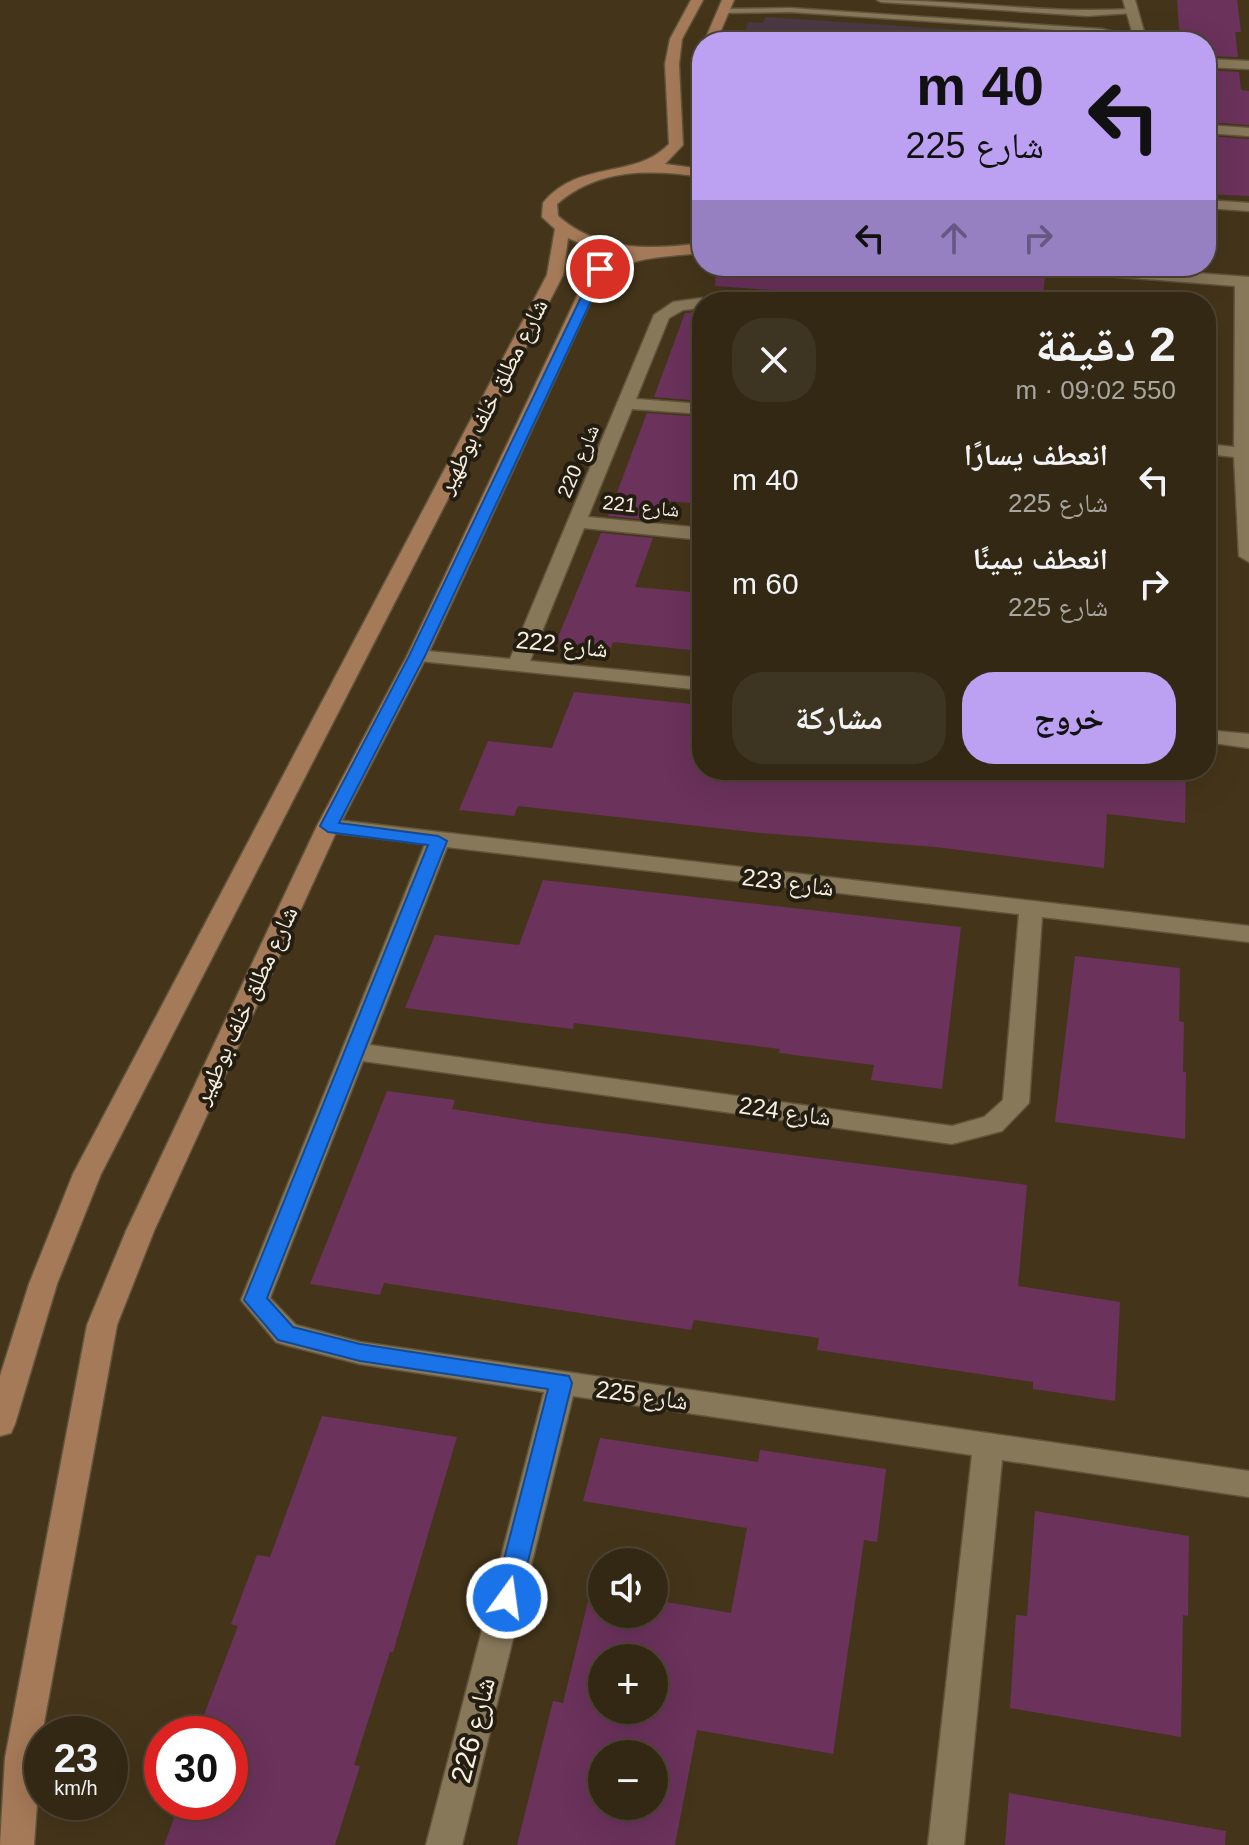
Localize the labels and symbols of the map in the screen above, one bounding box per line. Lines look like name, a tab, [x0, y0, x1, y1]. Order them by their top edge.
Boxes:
pin	[566, 235, 634, 303]
street label: شارع مطلق خلف بوطهير	[431, 294, 555, 500]
street label: شارع 220	[553, 421, 605, 501]
street label: شارع 221	[601, 491, 680, 523]
street label: شارع 222	[514, 626, 609, 664]
street label: شارع 223	[740, 863, 835, 903]
street label: شارع مطلق خلف بوطهير	[187, 902, 304, 1110]
street label: شارع 224	[737, 1091, 833, 1133]
street label: شارع 225	[594, 1375, 690, 1417]
position arrow	[465, 1556, 549, 1640]
street label: شارع 226	[445, 1674, 503, 1787]
speed limit sign: 30	[144, 1716, 248, 1820]

